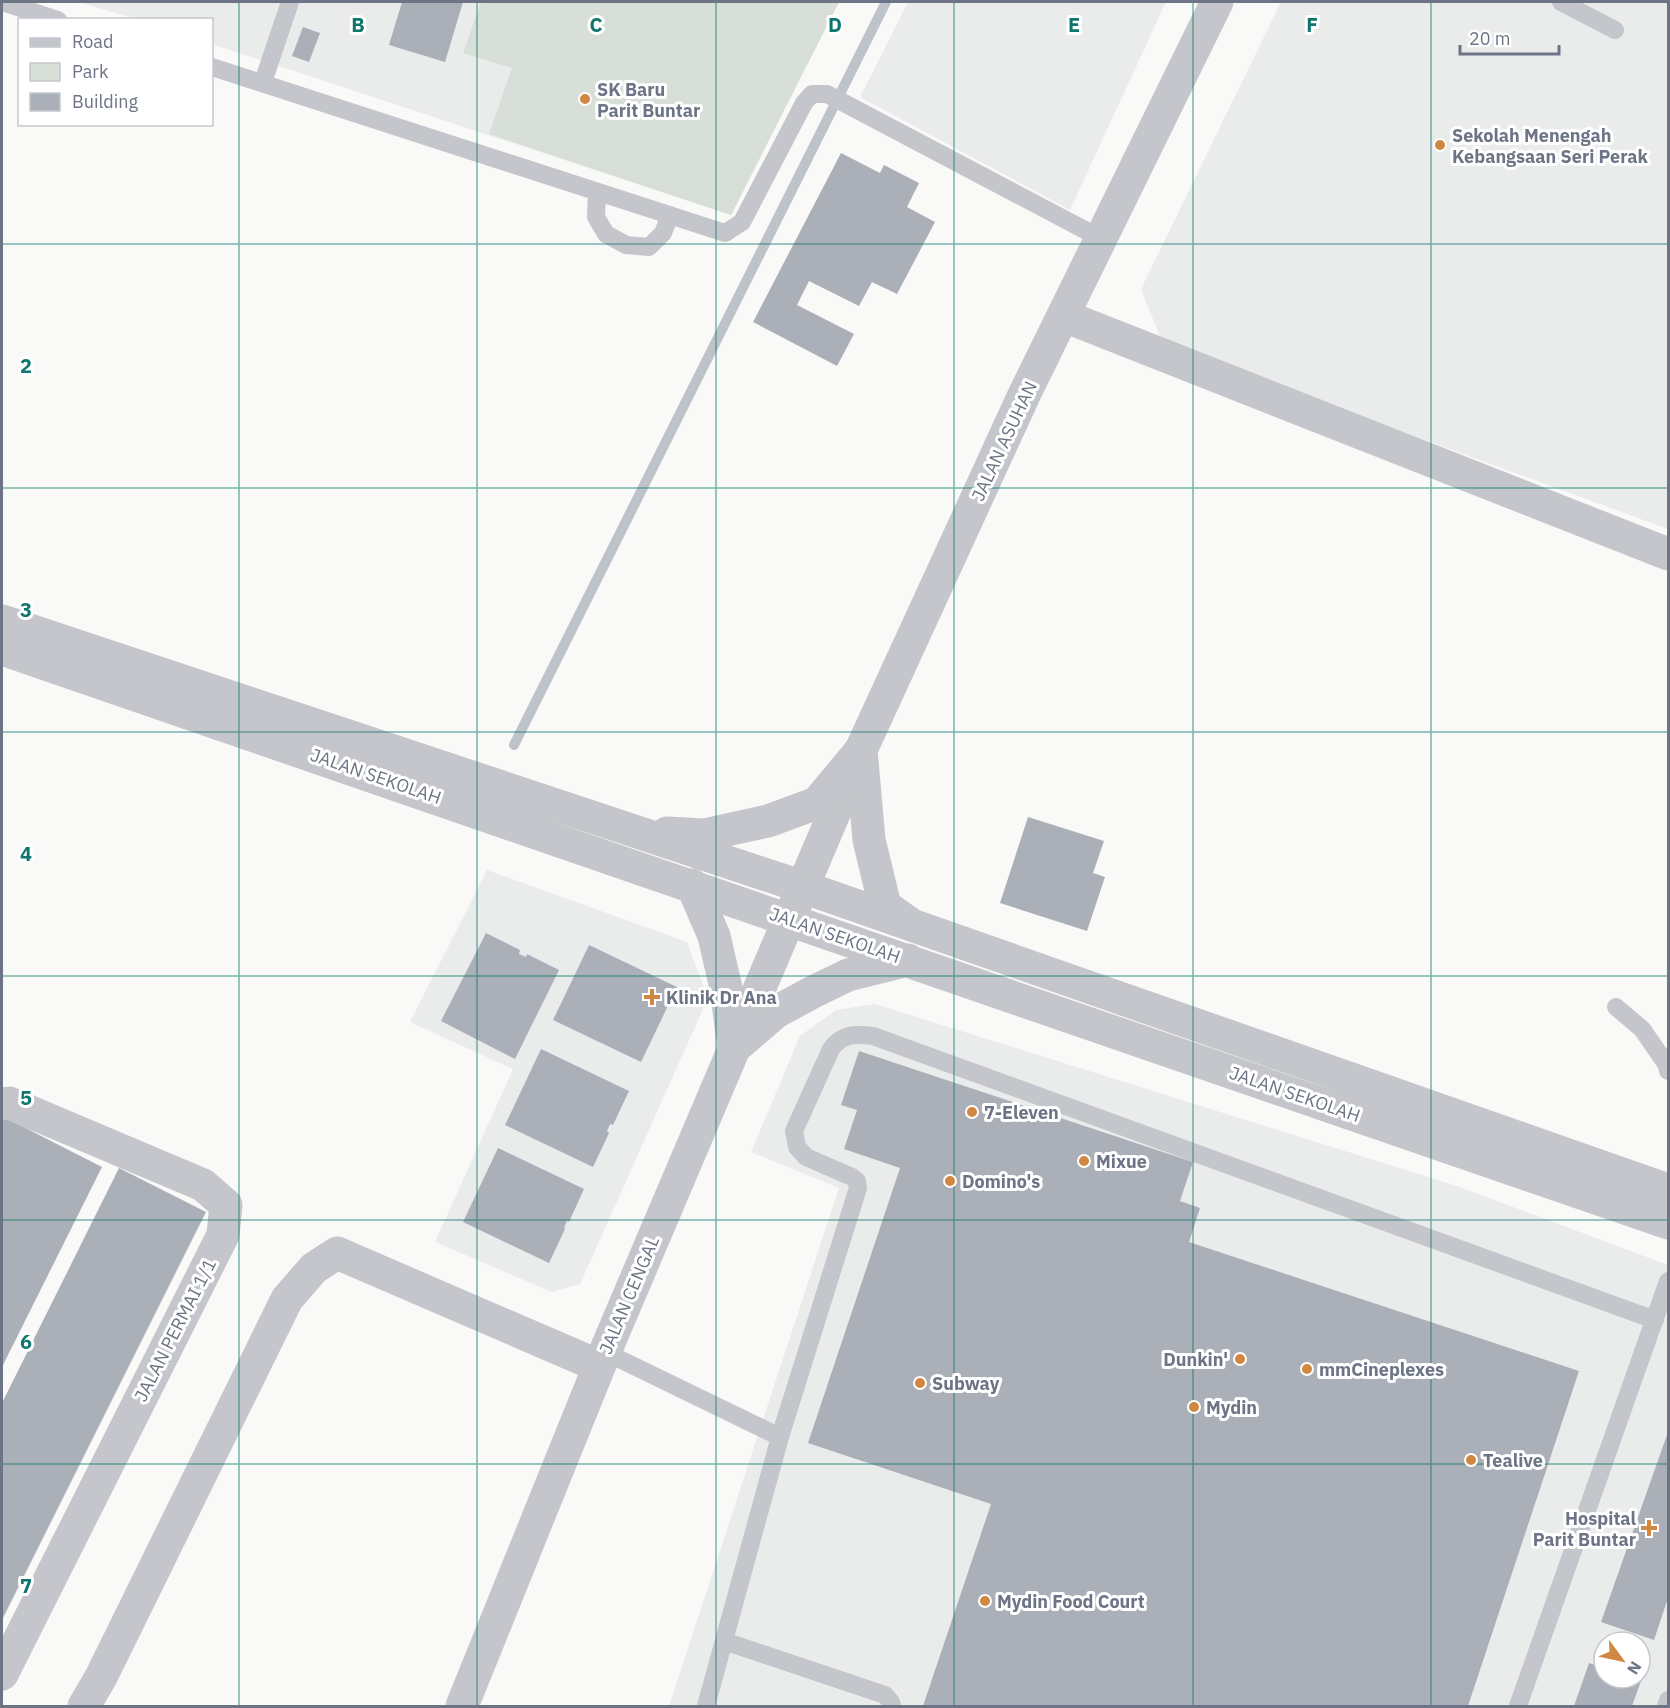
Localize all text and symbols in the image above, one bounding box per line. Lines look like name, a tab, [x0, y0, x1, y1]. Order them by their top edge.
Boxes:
text: B	[351, 11, 365, 38]
text: C	[589, 11, 603, 38]
text: D	[828, 11, 842, 38]
text: E	[1068, 11, 1080, 38]
text: F	[1306, 11, 1318, 38]
legend	[18, 18, 213, 126]
scale bar	[1460, 18, 1559, 56]
text: 20 m	[1469, 27, 1511, 50]
text: Road	[72, 30, 113, 53]
text: Park	[72, 60, 109, 83]
place label: SK Baru Parit Buntar	[597, 78, 700, 122]
text: Building	[72, 90, 139, 113]
marker: SK Baru Parit Buntar	[578, 92, 592, 106]
place label: Sekolah Menengah Kebangsaan Seri Perak	[1452, 124, 1648, 168]
marker: Sekolah Menengah Kebangsaan Seri Perak	[1433, 138, 1447, 152]
text: 2	[20, 352, 32, 379]
street label: JALAN ASUHAN	[966, 377, 1042, 505]
text: 3	[20, 596, 32, 623]
street label: JALAN SEKOLAH	[308, 743, 444, 809]
text: 4	[20, 840, 32, 867]
street label: JALAN SEKOLAH	[767, 902, 903, 968]
place label: Klinik Dr Ana	[666, 986, 777, 1009]
marker: Klinik Dr Ana	[643, 988, 661, 1006]
street label: JALAN SEKOLAH	[1227, 1061, 1363, 1127]
text: 5	[20, 1084, 32, 1111]
place label: 7-Eleven	[984, 1101, 1059, 1124]
marker: 7-Eleven	[965, 1105, 979, 1119]
place label: Mixue	[1096, 1150, 1147, 1173]
marker: Mixue	[1077, 1154, 1091, 1168]
place label: Domino's	[962, 1170, 1040, 1193]
marker: Domino's	[943, 1174, 957, 1188]
street label: JALAN CENGAL	[594, 1233, 664, 1357]
street label: JALAN PERMAI 1/1	[129, 1255, 221, 1405]
text: 6	[20, 1328, 32, 1355]
place label: Dunkin'	[1163, 1348, 1228, 1371]
marker: Dunkin'	[1233, 1352, 1247, 1366]
place label: mmCineplexes	[1319, 1358, 1444, 1381]
marker: mmCineplexes	[1300, 1362, 1314, 1376]
place label: Subway	[932, 1372, 1000, 1395]
marker: Subway	[913, 1376, 927, 1390]
place label: Mydin	[1206, 1396, 1257, 1419]
marker: Mydin	[1187, 1400, 1201, 1414]
place label: Tealive	[1483, 1449, 1543, 1472]
marker: Tealive	[1464, 1453, 1478, 1467]
place label: Hospital Parit Buntar	[1533, 1507, 1637, 1551]
marker: Hospital Parit Buntar	[1640, 1519, 1658, 1537]
text: 7	[20, 1572, 32, 1599]
place label: Mydin Food Court	[997, 1590, 1145, 1613]
marker: Mydin Food Court	[978, 1594, 992, 1608]
north arrow	[1592, 1630, 1652, 1690]
text: N	[1623, 1658, 1646, 1678]

